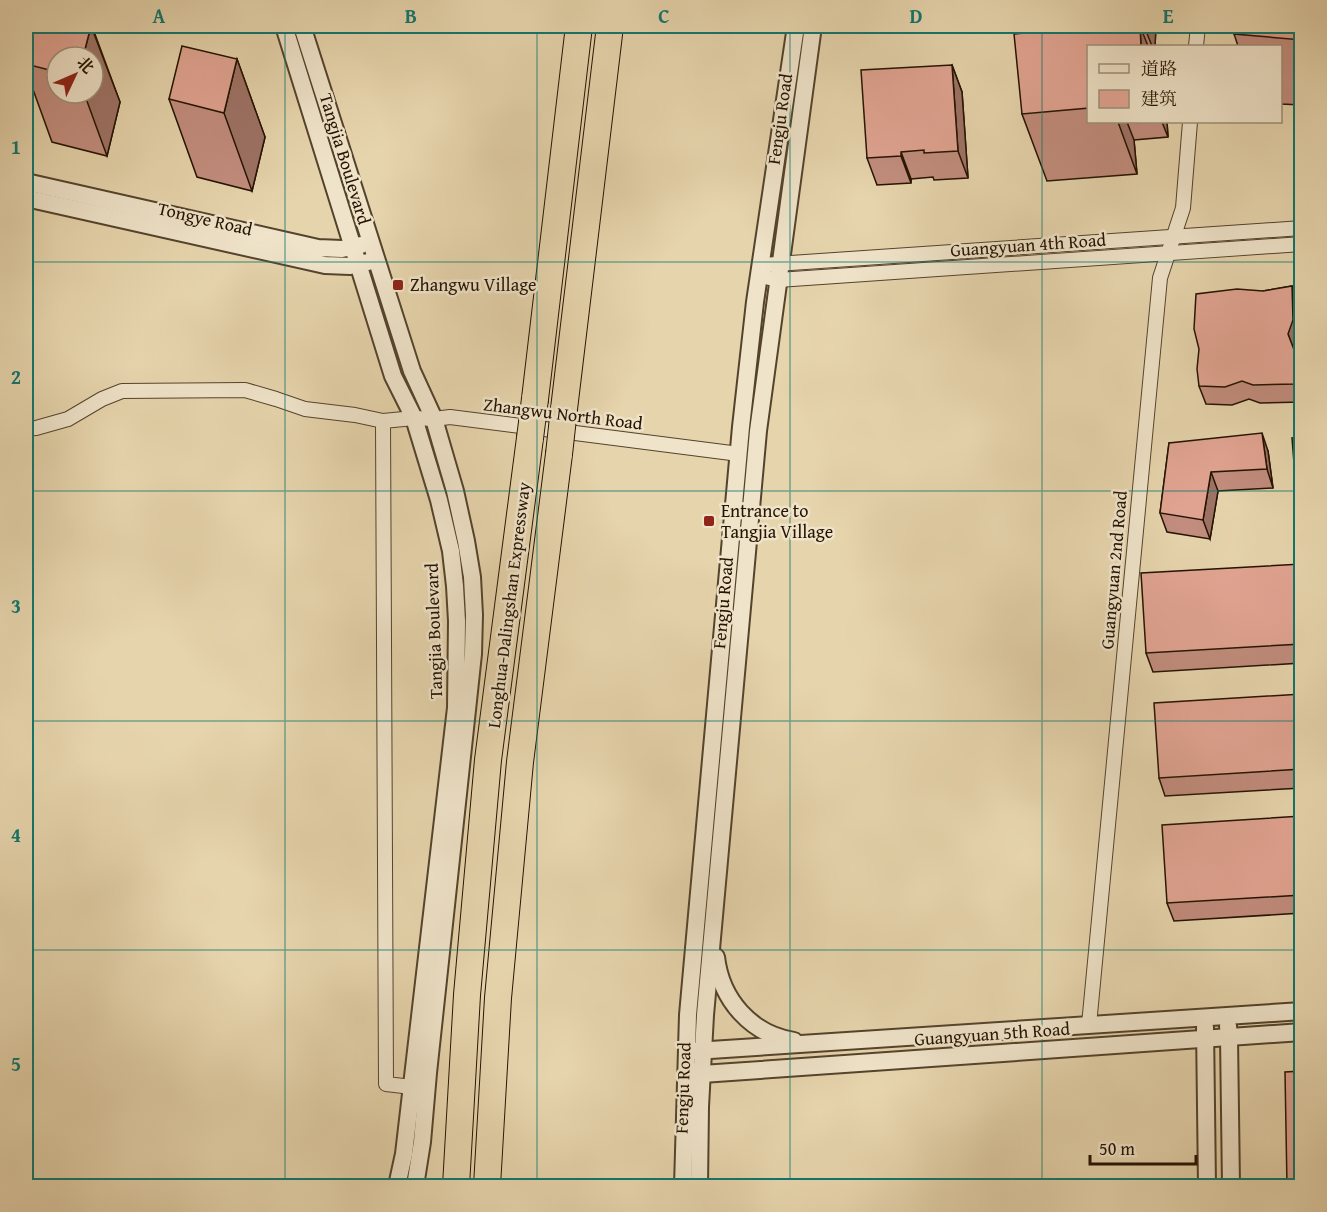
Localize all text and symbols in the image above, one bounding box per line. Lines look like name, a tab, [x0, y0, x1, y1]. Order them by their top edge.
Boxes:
text: A	[153, 1, 166, 30]
text: B	[405, 1, 417, 30]
text: C	[658, 1, 670, 30]
text: D	[909, 1, 923, 30]
text: E	[1163, 1, 1174, 30]
north arrow	[45, 45, 105, 105]
legend	[1087, 45, 1282, 123]
text: 北	[72, 50, 100, 79]
text: 道路	[1141, 55, 1177, 82]
street label: Fengju Road	[760, 71, 799, 166]
text: 建筑	[1141, 85, 1177, 112]
street label: Tangjia Boulevard	[313, 90, 378, 228]
text: 1	[11, 132, 21, 161]
street label: Tongye Road	[155, 195, 255, 243]
street label: Guangyuan 4th Road	[949, 226, 1107, 263]
place label: Zhangwu Village	[410, 271, 537, 298]
marker: Zhangwu Village	[391, 278, 405, 292]
text: 2	[11, 362, 21, 391]
street label: Zhangwu North Road	[482, 390, 645, 437]
street label: Longhua-Dalingshan Expressway	[480, 480, 537, 730]
street label: Guangyuan 2nd Road	[1093, 489, 1134, 650]
place label: Entrance to Tangjia Village	[721, 497, 833, 545]
marker: Entrance to Tangjia Village	[702, 514, 716, 528]
street label: Fengju Road	[705, 556, 740, 650]
street label: Tangjia Boulevard	[418, 562, 449, 699]
text: 3	[11, 591, 21, 620]
text: 4	[11, 820, 21, 849]
street label: Guangyuan 5th Road	[913, 1015, 1071, 1052]
street label: Fengju Road	[667, 1041, 698, 1134]
text: 5	[11, 1049, 21, 1078]
scale bar	[1090, 1128, 1196, 1166]
text: 50 m	[1099, 1135, 1135, 1162]

